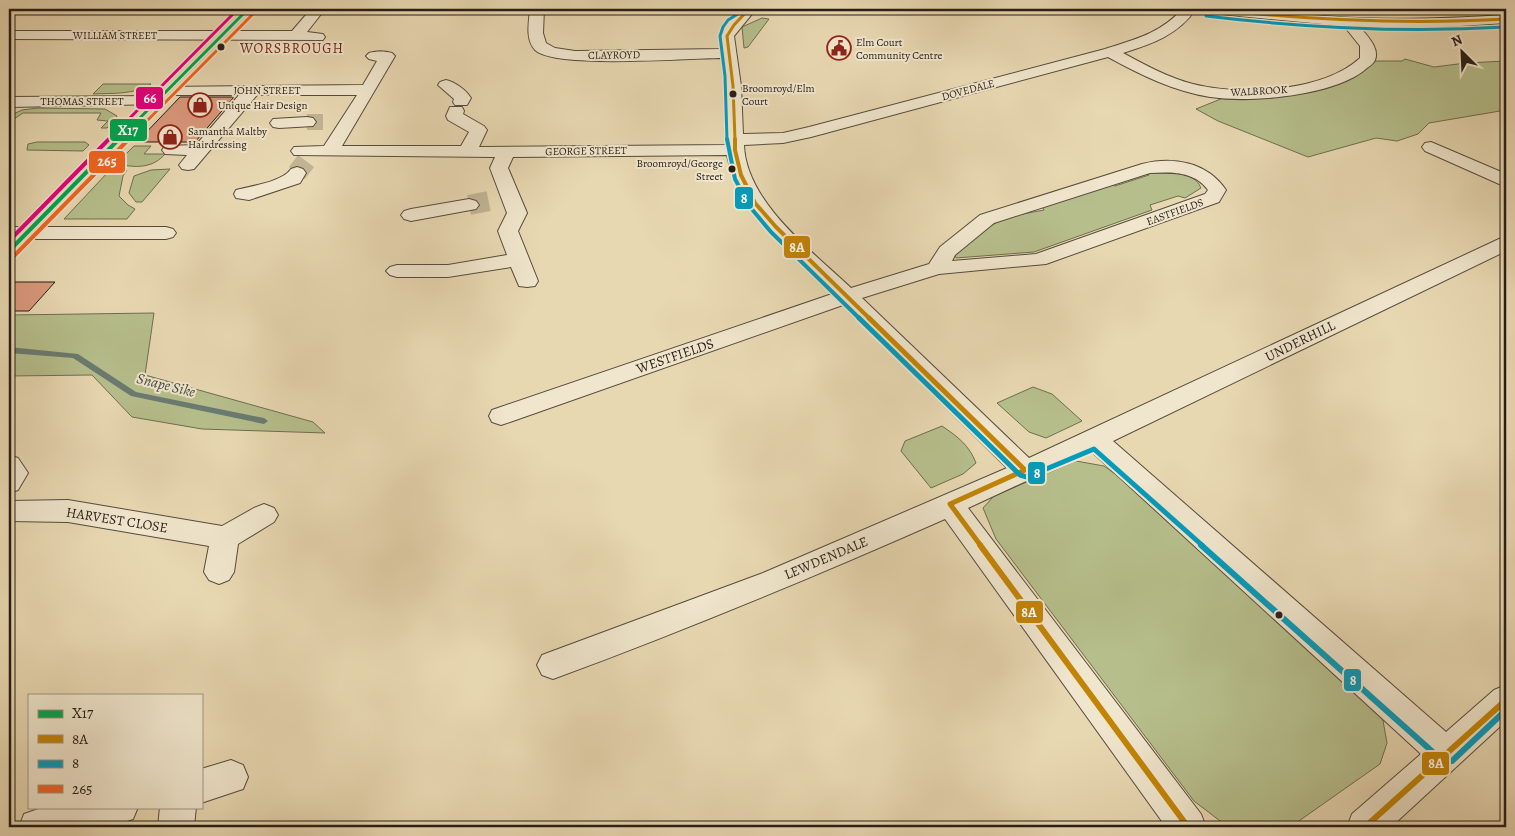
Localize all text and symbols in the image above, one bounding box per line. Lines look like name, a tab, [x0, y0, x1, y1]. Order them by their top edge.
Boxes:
street label: WILLIAM STREET	[72, 28, 157, 43]
north arrow	[1438, 28, 1488, 78]
text: N	[1448, 30, 1465, 51]
public building icon: Elm Court Community Centre	[826, 35, 852, 61]
place label: Elm Court Community Centre	[856, 35, 943, 63]
district label: WORSBROUGH	[239, 39, 344, 58]
unlabelled marker	[216, 42, 226, 52]
street label: CLAYROYD	[588, 47, 641, 63]
street label: DOVEDALE	[940, 76, 996, 104]
place label: Broomroyd/Elm Court	[742, 81, 815, 109]
street label: WALBROOK	[1229, 82, 1288, 100]
street label: JOHN STREET	[233, 83, 301, 98]
line badge: 66	[135, 86, 164, 110]
text: 66	[143, 89, 157, 108]
marker: Broomroyd/Elm Court	[728, 89, 738, 99]
shop icon: Unique Hair Design	[187, 92, 213, 118]
street label: THOMAS STREET	[40, 94, 124, 109]
place label: Unique Hair Design	[218, 98, 308, 113]
line badge: X17	[109, 118, 148, 142]
text: X17	[118, 121, 138, 140]
shop icon: Samantha Maltby Hairdressing	[157, 124, 183, 150]
place label: Samantha Maltby Hairdressing	[188, 124, 267, 152]
street label: GEORGE STREET	[545, 143, 627, 159]
line badge: 265	[88, 150, 126, 174]
text: 265	[97, 152, 117, 171]
place label: Broomroyd/George Street	[636, 156, 723, 184]
marker: Broomroyd/George Street	[727, 164, 737, 174]
line badge: 8	[734, 186, 754, 210]
text: 8	[741, 189, 748, 208]
street label: EASTFIELDS	[1144, 195, 1206, 229]
line badge: 8A	[783, 235, 811, 259]
text: 8A	[789, 238, 805, 257]
street label: UNDERHILL	[1262, 315, 1339, 366]
street label: WESTFIELDS	[633, 334, 716, 378]
water label: Snape Sike	[135, 368, 198, 402]
line badge: 8	[1027, 461, 1046, 485]
text: 8	[1034, 464, 1041, 483]
street label: HARVEST CLOSE	[65, 503, 169, 537]
street label: LEWDENDALE	[781, 532, 871, 584]
line badge: 8A	[1015, 600, 1044, 624]
text: 8A	[1021, 603, 1037, 622]
unlabelled marker	[1274, 610, 1284, 620]
line badge: 8	[1343, 668, 1362, 692]
text: 8	[1350, 671, 1357, 690]
legend	[28, 694, 202, 808]
text: X17	[72, 703, 94, 723]
text: 8A	[72, 729, 88, 749]
line badge: 8A	[1421, 751, 1450, 776]
text: 8	[72, 753, 79, 773]
text: 8A	[1428, 754, 1444, 773]
text: 265	[72, 779, 93, 799]

